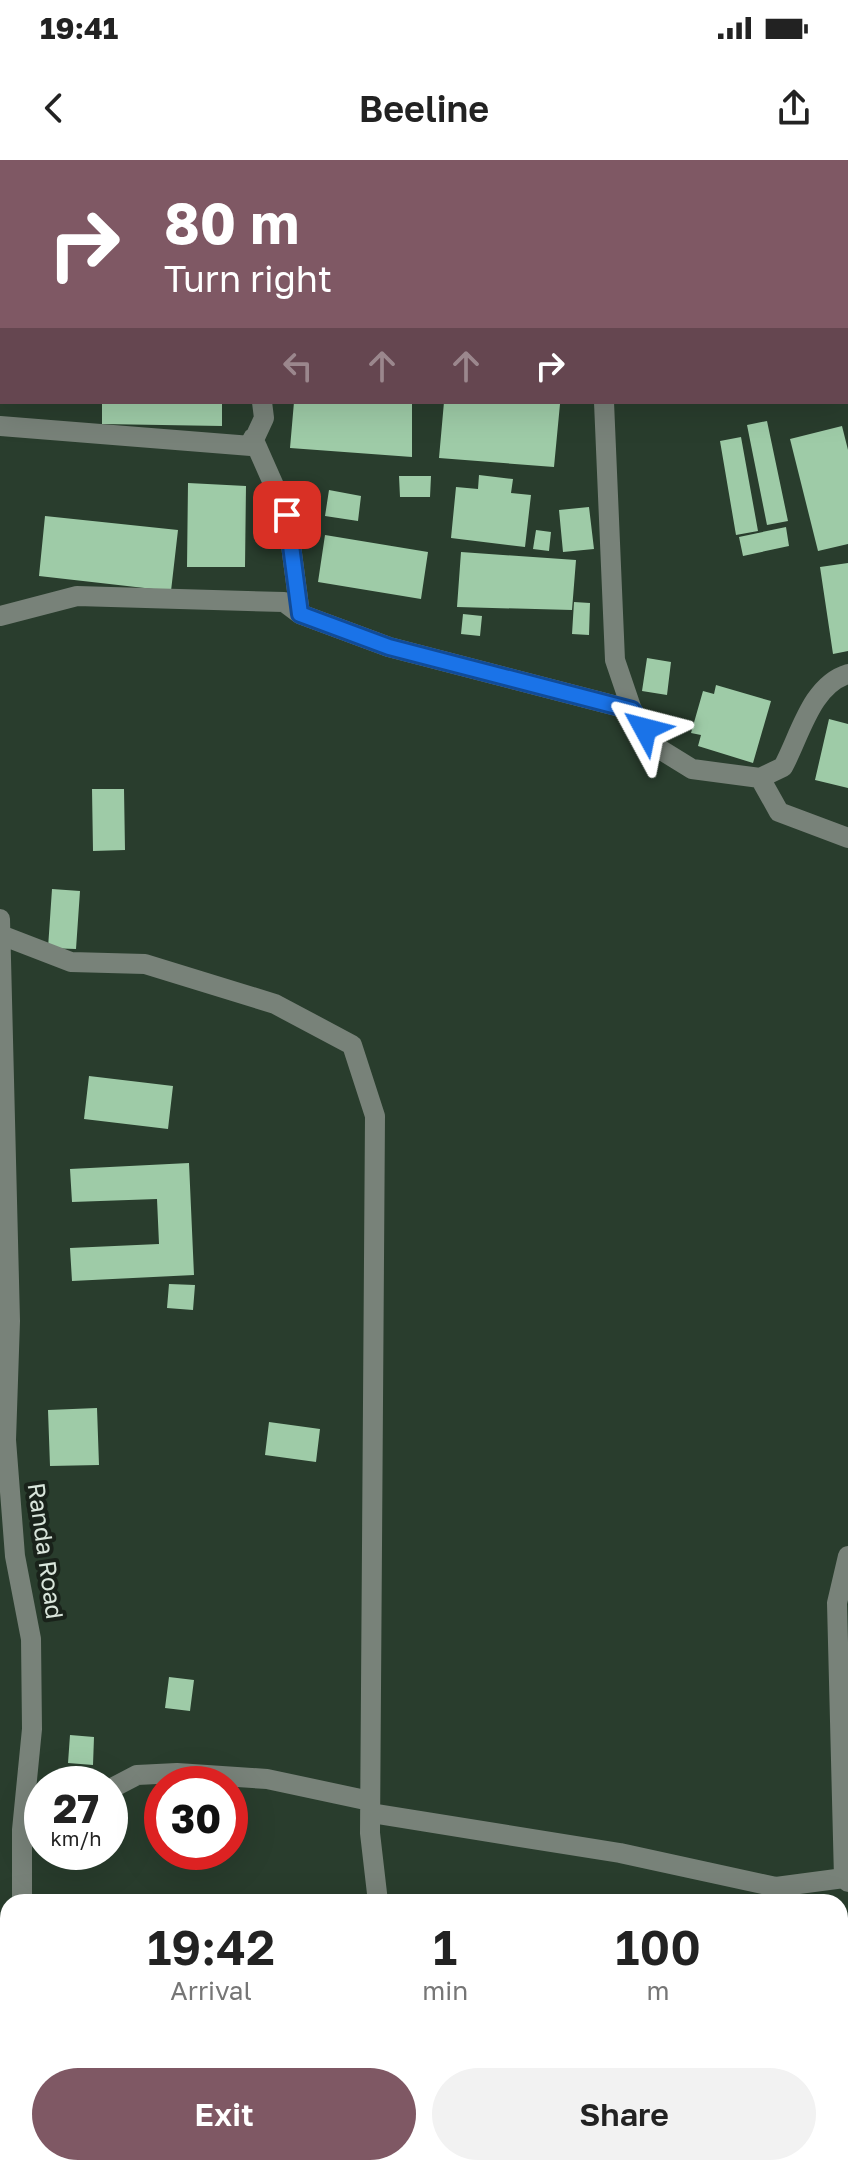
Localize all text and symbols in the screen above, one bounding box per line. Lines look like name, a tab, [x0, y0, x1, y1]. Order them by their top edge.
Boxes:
text: 19:41	[40, 10, 118, 46]
icon: back	[32, 86, 76, 130]
icon: share	[772, 86, 816, 130]
text: Beeline	[359, 87, 489, 130]
text: 80 m	[164, 189, 299, 256]
icon: right	[32, 192, 136, 296]
text: Turn right	[164, 257, 332, 300]
icon: left	[276, 344, 320, 388]
icon: ahead	[360, 344, 404, 388]
icon: ahead	[444, 344, 488, 388]
icon: right	[528, 344, 572, 388]
pin	[253, 481, 321, 549]
icon: arrive	[265, 493, 309, 537]
position arrow	[603, 687, 687, 771]
street label: Randa Road	[23, 1481, 70, 1621]
speed limit sign: 30	[144, 1766, 248, 1870]
text: 27	[53, 1784, 99, 1832]
text: km/h	[51, 1826, 101, 1850]
text: 19:42	[147, 1918, 275, 1976]
text: 1	[433, 1918, 457, 1976]
text: 100	[615, 1918, 701, 1976]
text: Arrival	[170, 1975, 252, 2006]
text: min	[422, 1975, 468, 2006]
text: m	[647, 1975, 670, 2006]
button: Exit	[32, 2068, 416, 2160]
button: Share	[432, 2068, 816, 2160]

